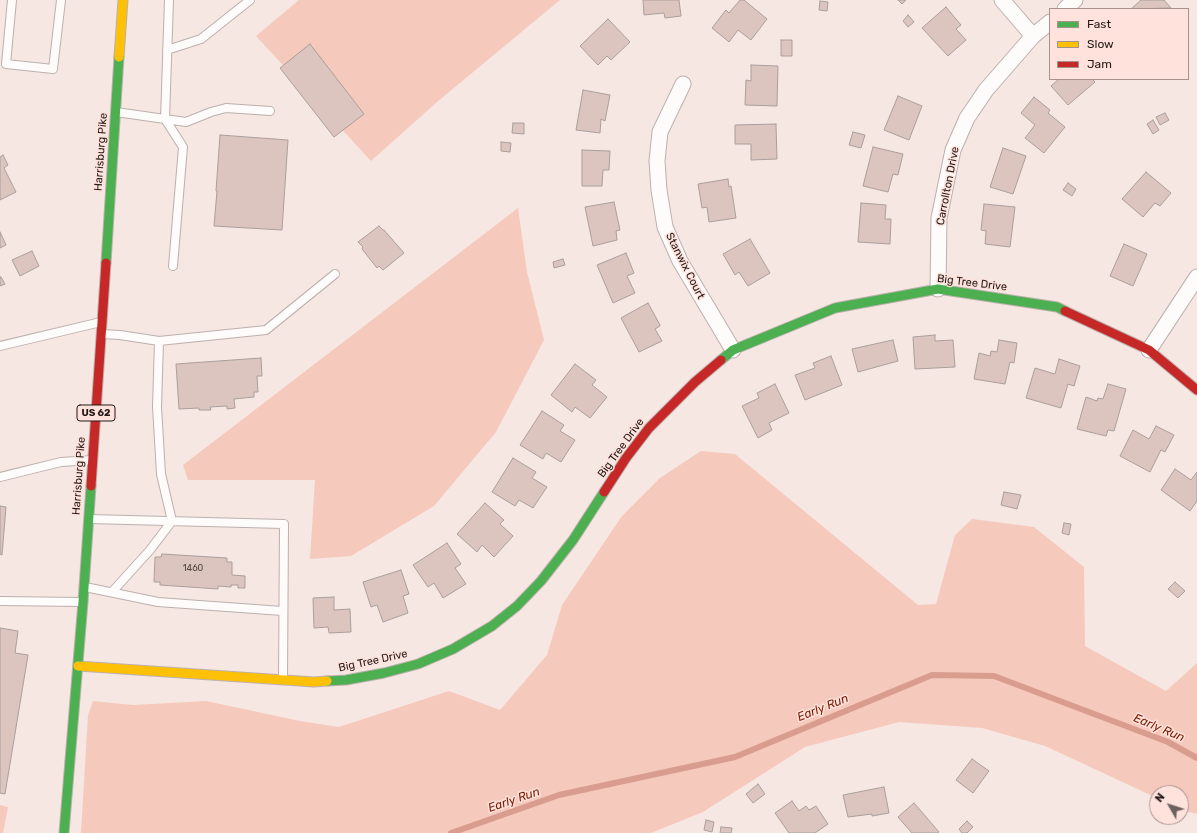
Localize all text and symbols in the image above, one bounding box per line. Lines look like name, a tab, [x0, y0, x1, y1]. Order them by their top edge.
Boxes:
legend	[1049, 8, 1189, 80]
text: Fast	[1087, 17, 1111, 31]
text: Slow	[1087, 37, 1114, 51]
text: Jam	[1087, 57, 1112, 71]
street label: Harrisburg Pike	[92, 112, 110, 192]
street label: Carrollton Drive	[934, 146, 962, 226]
street label: Stanwix Court	[663, 231, 707, 301]
street label: Big Tree Drive	[936, 272, 1008, 294]
road number: US 62	[77, 405, 115, 421]
street label: Big Tree Drive	[595, 416, 647, 480]
street label: Harrisburg Pike	[70, 436, 88, 516]
house number: 1460	[183, 563, 203, 573]
street label: Big Tree Drive	[337, 647, 409, 675]
water label: Early Run	[795, 691, 851, 725]
water label: Early Run	[1131, 711, 1187, 745]
water label: Early Run	[486, 784, 542, 816]
north arrow	[1149, 785, 1189, 825]
text: N	[1153, 791, 1168, 805]

